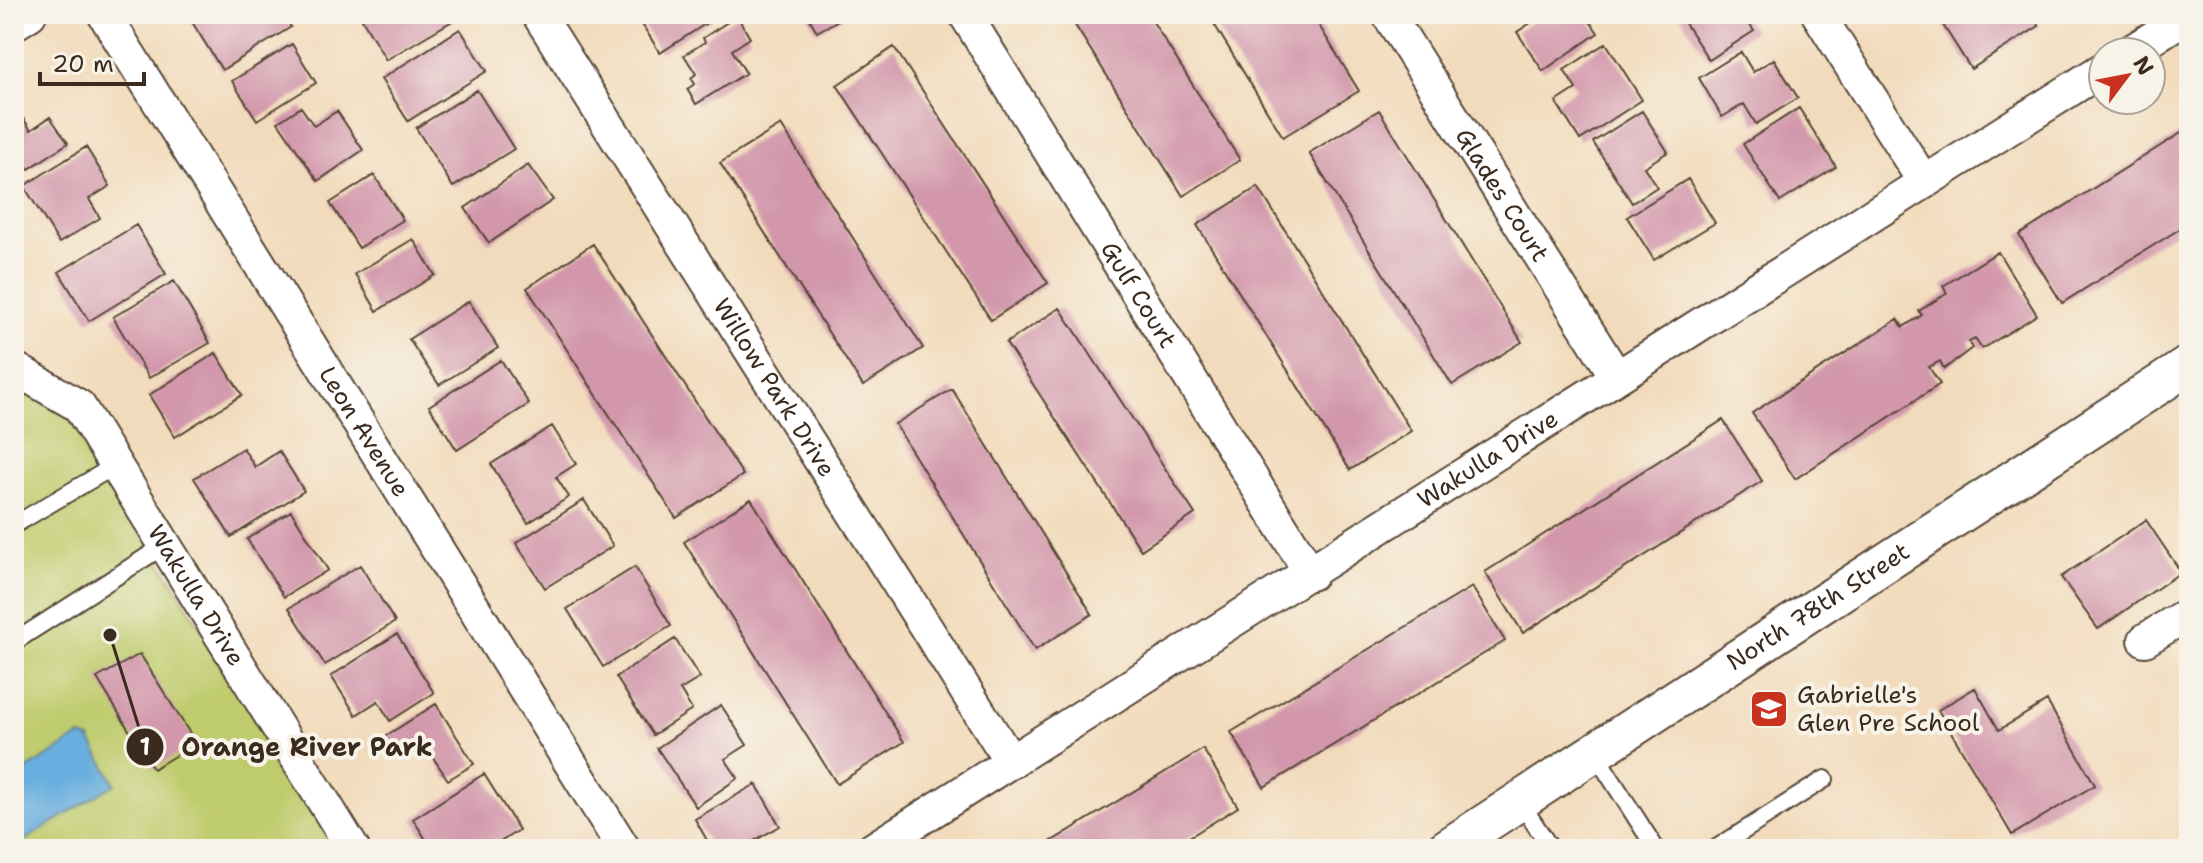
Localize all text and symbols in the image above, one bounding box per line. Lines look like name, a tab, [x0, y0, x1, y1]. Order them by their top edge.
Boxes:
scale bar	[40, 36, 144, 86]
north arrow	[2087, 36, 2167, 116]
text: 20 m	[52, 48, 114, 80]
text: N	[2127, 51, 2160, 81]
street label: Glades Court	[1448, 122, 1556, 268]
street label: Gulf Court	[1093, 235, 1184, 354]
street label: Willow Park Drive	[706, 292, 843, 483]
street label: Leon Avenue	[311, 360, 417, 503]
street label: Wakulla Drive	[1411, 403, 1564, 516]
street label: Wakulla Drive	[140, 519, 252, 672]
street label: North 78th Street	[1720, 535, 1916, 678]
place label: Gabrielle's Glen Pre School	[1797, 679, 1980, 739]
school or university icon: Gabrielle's Glen Pre School	[1748, 688, 1790, 730]
callout: Orange River Park	[125, 722, 448, 772]
text: Orange River Park	[181, 729, 433, 764]
text: 1	[140, 731, 150, 763]

